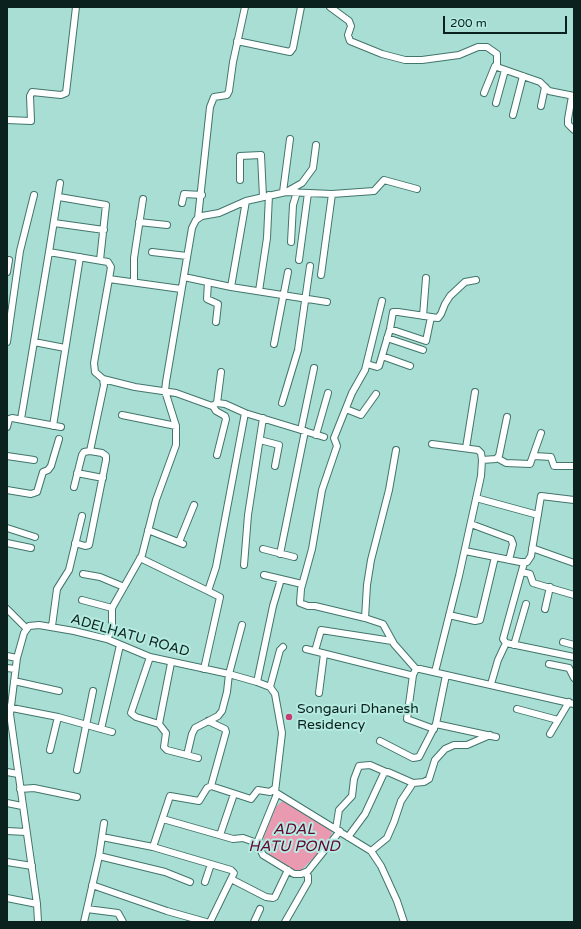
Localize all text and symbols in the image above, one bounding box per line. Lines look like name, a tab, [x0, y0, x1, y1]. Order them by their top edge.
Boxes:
scale bar	[445, 8, 569, 34]
text: 200 m	[450, 16, 487, 30]
street label: ADELHATU ROAD	[69, 611, 191, 661]
place label: Songauri Dhanesh Residency	[297, 701, 419, 734]
marker: Songauri Dhanesh Residency	[284, 712, 294, 722]
water label: ADAL HATU POND	[248, 821, 340, 856]

